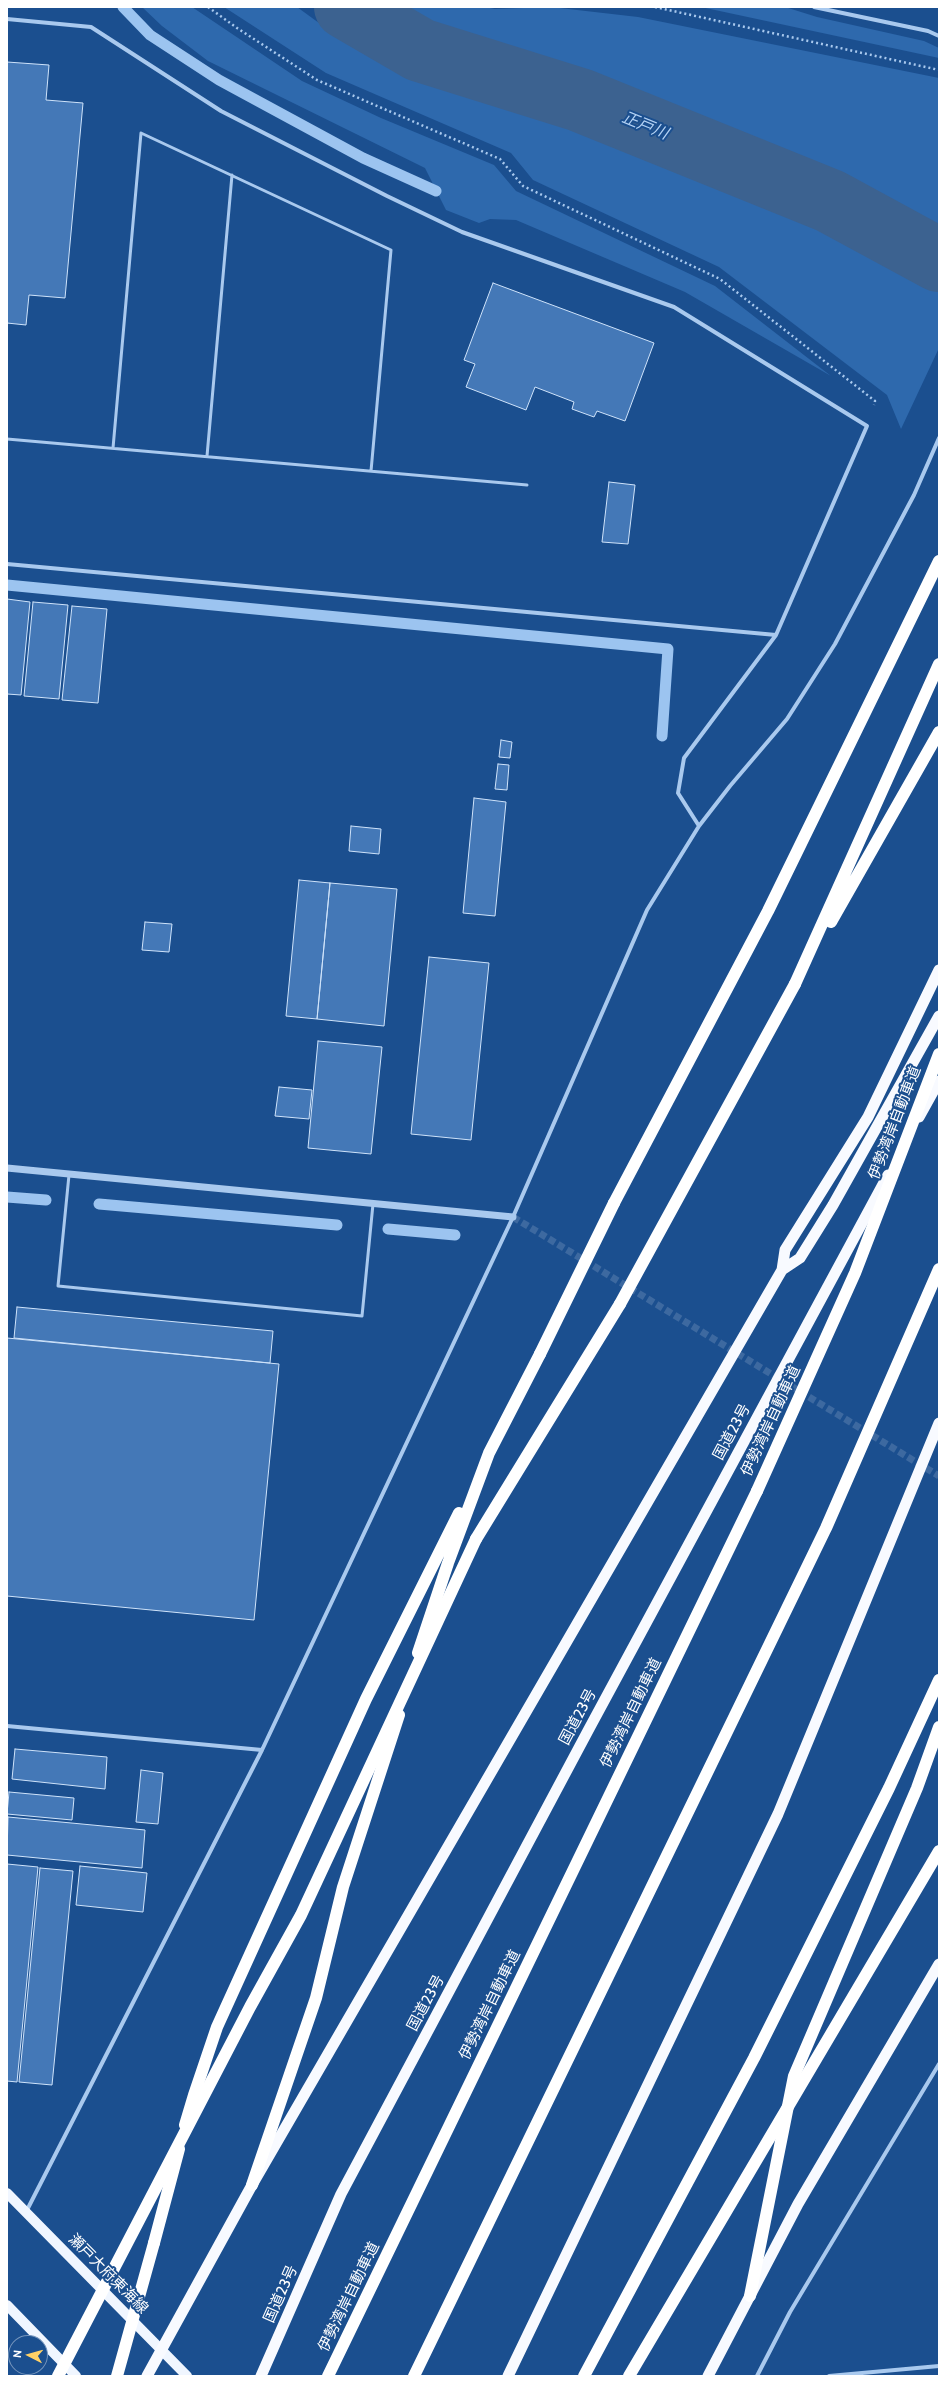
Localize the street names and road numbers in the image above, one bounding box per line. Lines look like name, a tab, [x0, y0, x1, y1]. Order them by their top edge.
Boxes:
street label: 伊勢湾岸自動車道	[865, 1064, 925, 1182]
street label: 伊勢湾岸自動車道	[737, 1363, 805, 1479]
street label: 国道23号	[710, 1401, 754, 1463]
street label: 伊勢湾岸自動車道	[597, 1655, 665, 1771]
street label: 国道23号	[556, 1686, 600, 1748]
street label: 伊勢湾岸自動車道	[456, 1947, 524, 2063]
street label: 国道23号	[404, 1972, 448, 2034]
street label: 瀬戸大府東海線	[65, 2231, 151, 2317]
street label: 伊勢湾岸自動車道	[315, 2239, 383, 2355]
street label: 国道23号	[260, 2262, 302, 2326]

